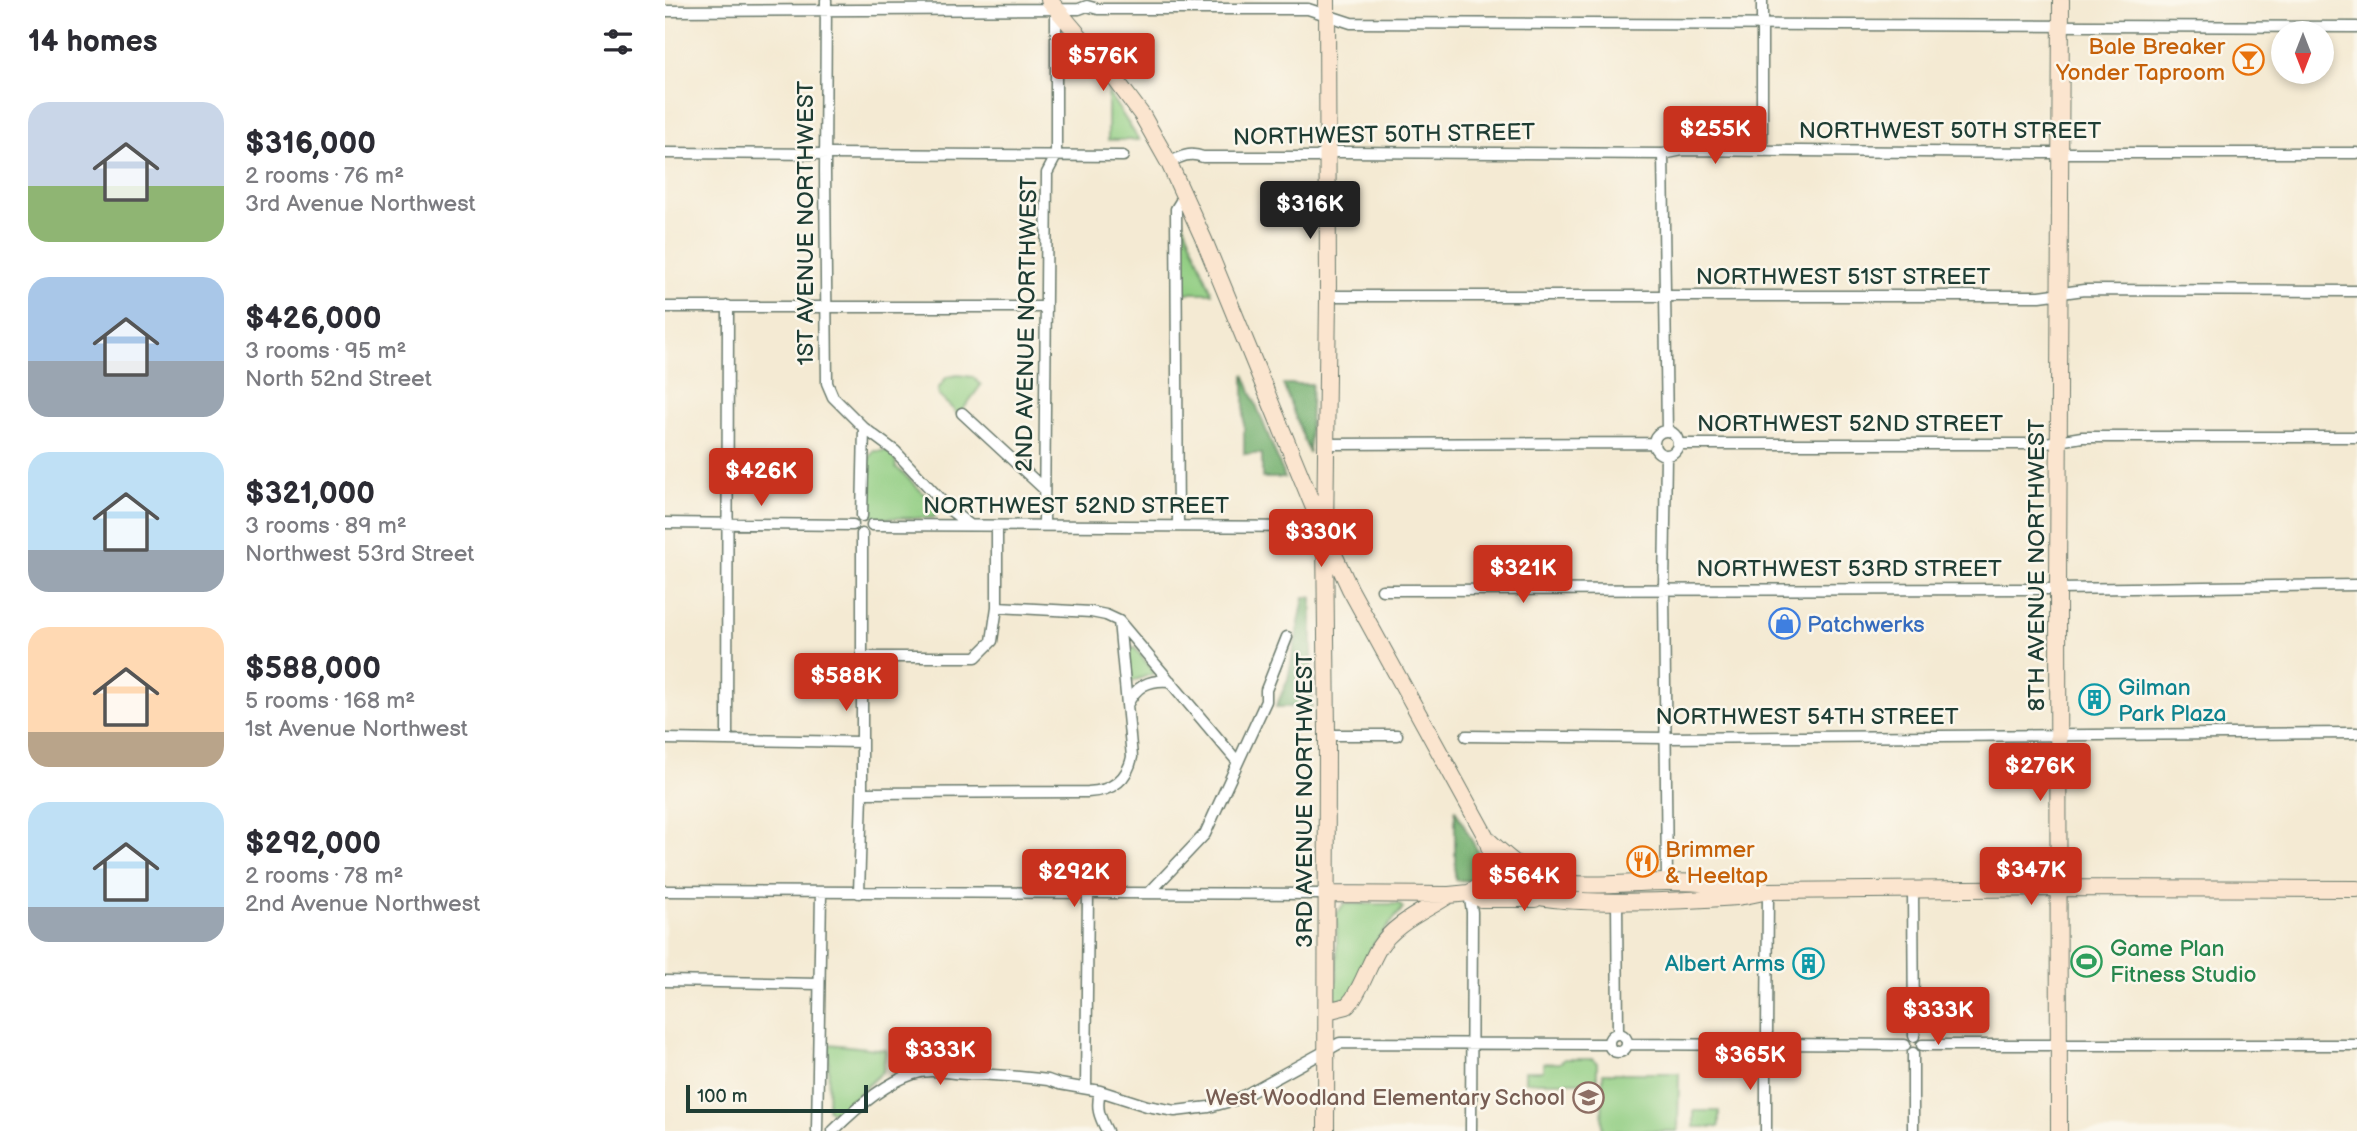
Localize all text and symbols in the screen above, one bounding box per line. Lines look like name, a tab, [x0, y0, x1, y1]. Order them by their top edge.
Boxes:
north arrow	[2271, 21, 2335, 84]
map controls	[2271, 21, 2334, 84]
icon: filters	[599, 23, 637, 61]
text: 14 homes	[28, 24, 157, 60]
place label: Bale Breaker Yonder Taproom	[2055, 33, 2226, 87]
pin: $576K	[1054, 34, 1152, 93]
text: $576K	[1068, 42, 1138, 70]
bar icon: Bale Breaker Yonder Taproom	[2231, 42, 2265, 76]
street label: 1ST AVENUE NORTHWEST	[792, 80, 820, 365]
pin: $255K	[1666, 106, 1764, 166]
text: $255K	[1679, 115, 1751, 143]
street label: NORTHWEST 50TH STREET	[1799, 117, 2101, 145]
street label: NORTHWEST 50TH STREET	[1233, 118, 1536, 152]
text: $316,000	[245, 126, 376, 162]
icon: home	[84, 130, 168, 214]
text: 2 rooms · 76 m²	[245, 162, 404, 190]
street label: 2ND AVENUE NORTHWEST	[1010, 175, 1044, 472]
pin: $316K	[1261, 182, 1359, 241]
text: 3rd Avenue Northwest	[245, 190, 476, 218]
text: $316K	[1276, 190, 1344, 218]
street label: NORTHWEST 51ST STREET	[1696, 263, 1990, 291]
text: $426,000	[245, 301, 381, 337]
icon: home	[84, 305, 168, 389]
text: 3 rooms · 95 m²	[245, 337, 406, 365]
text: North 52nd Street	[245, 365, 432, 393]
street label: NORTHWEST 52ND STREET	[1697, 410, 2003, 438]
street label: 8TH AVENUE NORTHWEST	[2023, 418, 2051, 711]
pin: $426K	[712, 448, 810, 508]
text: $426K	[725, 457, 797, 485]
text: $321,000	[245, 476, 375, 512]
icon: home	[84, 480, 168, 564]
street label: NORTHWEST 52ND STREET	[923, 492, 1229, 520]
pin: $330K	[1272, 510, 1370, 569]
text: 3 rooms · 89 m²	[245, 512, 407, 540]
text: $330K	[1285, 518, 1357, 546]
text: Northwest 53rd Street	[245, 540, 474, 568]
pin: $321K	[1474, 546, 1572, 605]
text: $321K	[1489, 554, 1557, 582]
street label: NORTHWEST 53RD STREET	[1696, 555, 2002, 583]
shop icon: Patchwerks	[1767, 607, 1801, 641]
place label: Patchwerks	[1807, 611, 1925, 639]
text: $588,000	[245, 651, 381, 687]
street label: 3RD AVENUE NORTHWEST	[1291, 652, 1319, 948]
pin: $588K	[797, 654, 895, 713]
icon: home	[84, 655, 168, 739]
text: $588K	[810, 662, 882, 690]
place label: Gilman Park Plaza	[2118, 674, 2227, 728]
building icon: Gilman Park Plaza	[2078, 683, 2112, 717]
text: 5 rooms · 168 m²	[245, 687, 415, 715]
street label: NORTHWEST 54TH STREET	[1655, 703, 1959, 731]
text: 1st Avenue Northwest	[245, 715, 468, 743]
pin: $276K	[1991, 744, 2089, 803]
text: $276K	[2005, 752, 2075, 780]
text: $292,000	[245, 826, 381, 862]
icon: home	[84, 830, 168, 914]
place label: Brimmer & Heeltap	[1665, 836, 1768, 890]
restaurant icon: Brimmer & Heeltap	[1625, 845, 1659, 879]
pin: $347K	[1982, 848, 2080, 907]
pin: $292K	[1025, 850, 1123, 909]
pin: $564K	[1475, 853, 1573, 913]
text: $347K	[1996, 856, 2066, 884]
text: $292K	[1038, 858, 1110, 886]
text: 2 rooms · 78 m²	[245, 862, 403, 890]
text: $564K	[1488, 862, 1560, 890]
text: 2nd Avenue Northwest	[245, 890, 480, 918]
place label: Game Plan Fitness Studio	[2110, 935, 2257, 989]
sports icon: Game Plan Fitness Studio	[2070, 944, 2104, 978]
building icon: Albert Arms	[1791, 946, 1825, 980]
place label: Albert Arms	[1665, 950, 1785, 978]
pin: $333K	[1889, 988, 1987, 1047]
text: $333K	[1902, 996, 1974, 1024]
pin: $333K	[891, 1028, 989, 1087]
pin: $365K	[1701, 1032, 1799, 1092]
text: $333K	[904, 1036, 976, 1064]
text: $365K	[1714, 1041, 1786, 1069]
school or university icon: West Woodland Elementary School	[1571, 1080, 1605, 1114]
scale bar	[686, 1082, 868, 1114]
place label: West Woodland Elementary School	[1206, 1084, 1565, 1112]
text: 100 m	[697, 1085, 748, 1108]

